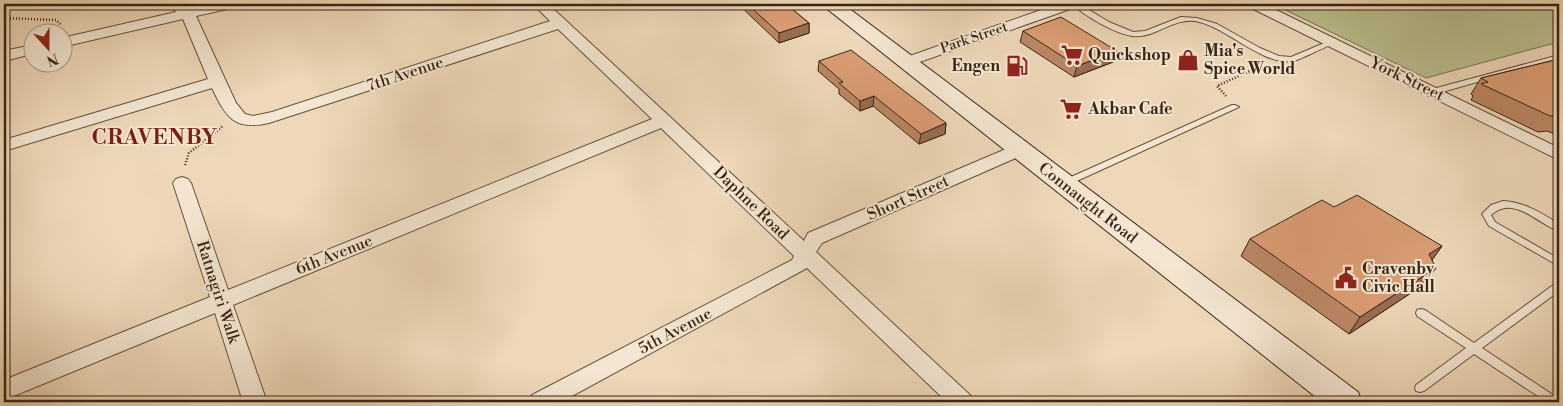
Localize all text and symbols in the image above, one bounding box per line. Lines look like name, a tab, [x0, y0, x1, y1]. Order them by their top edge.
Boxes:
street label: Park Street	[938, 18, 1010, 58]
north arrow	[22, 22, 72, 72]
place label: Mia's Spice World	[1204, 41, 1295, 79]
supermarket icon: Quickshop	[1059, 42, 1085, 68]
place label: Quickshop	[1088, 45, 1171, 65]
shop icon: Mia's Spice World	[1175, 47, 1201, 73]
text: N	[44, 49, 61, 70]
street label: 7th Avenue	[364, 52, 446, 96]
street label: York Street	[1366, 52, 1448, 106]
fuel station icon: Engen	[1004, 53, 1030, 79]
place label: Engen	[952, 56, 1000, 76]
supermarket icon: Akbar Cafe	[1058, 96, 1084, 122]
place label: Akbar Cafe	[1087, 99, 1173, 119]
district label: CRAVENBY	[92, 125, 218, 151]
street label: Connaught Road	[1034, 158, 1142, 248]
street label: Daphne Road	[709, 162, 793, 244]
street label: Short Street	[864, 171, 952, 225]
street label: 6th Avenue	[293, 231, 375, 279]
street label: Ratnagiri Walk	[192, 238, 245, 347]
place label: Cravenby Civic Hall	[1362, 259, 1435, 297]
public building icon: Cravenby Civic Hall	[1333, 265, 1359, 291]
street label: 5th Avenue	[635, 303, 715, 359]

